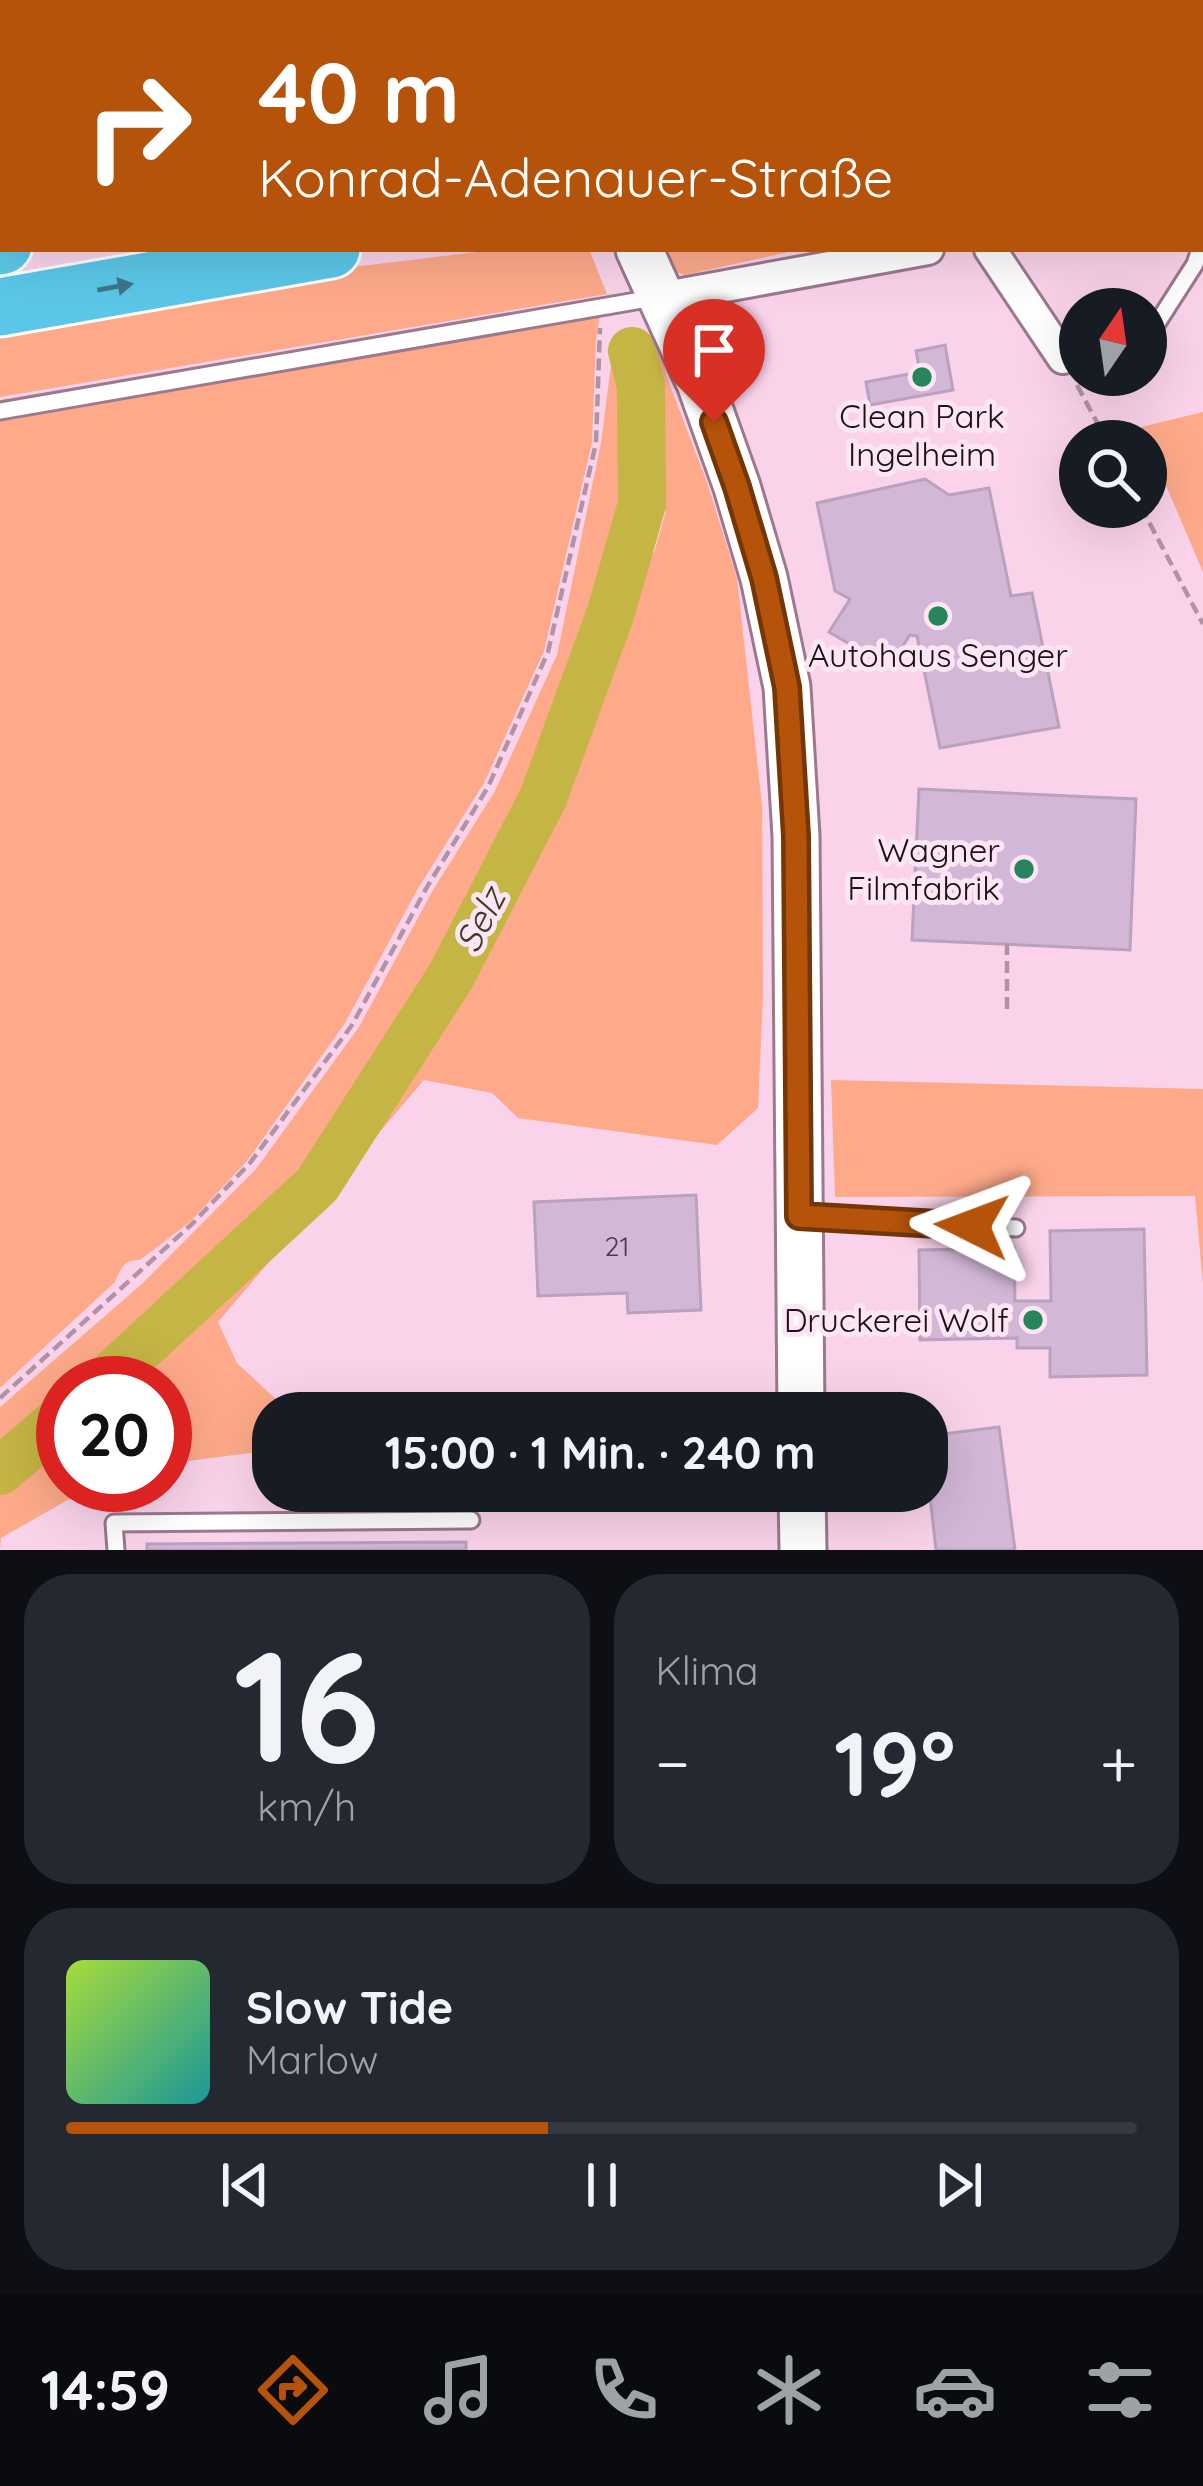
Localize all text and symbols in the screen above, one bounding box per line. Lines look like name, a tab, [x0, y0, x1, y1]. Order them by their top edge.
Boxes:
text: 40 m	[258, 39, 460, 144]
icon: right	[60, 48, 216, 204]
text: Konrad-Adenauer-Straße	[258, 143, 893, 211]
one-way arrow	[97, 277, 135, 295]
north arrow	[1059, 288, 1167, 396]
map controls	[1059, 288, 1167, 528]
pin	[663, 299, 765, 422]
icon: arrive	[681, 317, 747, 383]
marker: Clean Park Ingelheim	[909, 364, 935, 390]
place label: Clean Park Ingelheim	[839, 395, 1005, 474]
button: search	[1059, 420, 1167, 528]
marker: Autohaus Senger	[925, 603, 951, 629]
place label: Autohaus Senger	[808, 634, 1068, 675]
place label: Wagner Filmfabrik	[847, 829, 1000, 908]
marker: Wagner Filmfabrik	[1011, 856, 1037, 882]
water label: Selz	[445, 877, 516, 959]
position arrow	[909, 1163, 1035, 1289]
house number: 21	[605, 1229, 629, 1263]
place label: Druckerei Wolf	[784, 1299, 1009, 1340]
marker: Druckerei Wolf	[1020, 1307, 1046, 1333]
speed limit sign: 20	[36, 1356, 192, 1512]
text: 15:00 · 1 Min. · 240 m	[385, 1424, 815, 1480]
text: 16	[233, 1606, 380, 1801]
text: Klima	[656, 1646, 758, 1695]
text: 19°	[834, 1706, 956, 1819]
text: −	[656, 1721, 690, 1804]
text: +	[1100, 1721, 1137, 1804]
text: km/h	[257, 1782, 356, 1831]
text: Slow Tide	[246, 1979, 453, 2035]
text: Marlow	[246, 2035, 378, 2084]
icon: previous	[212, 2152, 278, 2218]
icon: pause	[569, 2152, 635, 2218]
icon: next	[926, 2152, 992, 2218]
icon: directions	[251, 2348, 335, 2432]
icon: music	[417, 2348, 501, 2432]
icon: phone	[582, 2348, 666, 2432]
icon: climate	[747, 2348, 831, 2432]
icon: car	[913, 2348, 997, 2432]
icon: filters	[1078, 2348, 1162, 2432]
text: 14:59	[41, 2356, 170, 2424]

